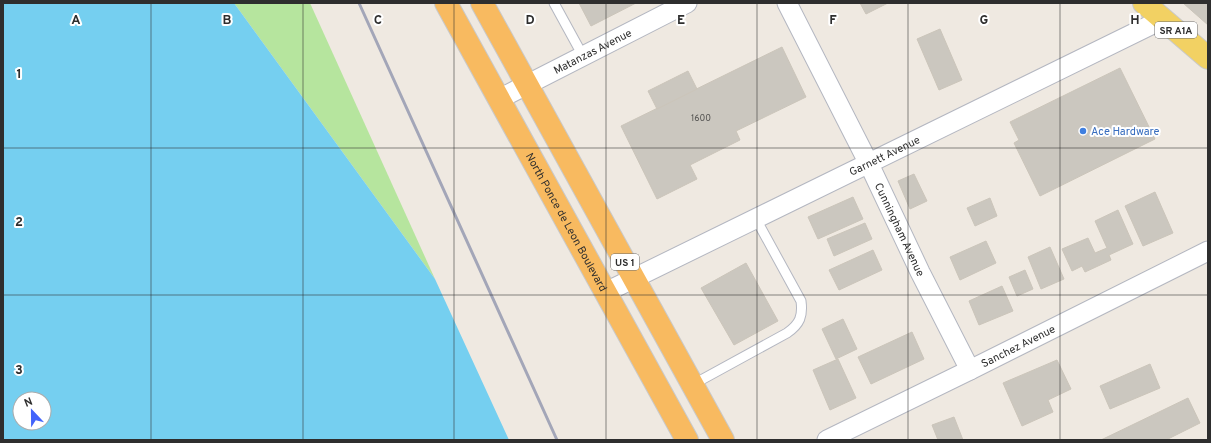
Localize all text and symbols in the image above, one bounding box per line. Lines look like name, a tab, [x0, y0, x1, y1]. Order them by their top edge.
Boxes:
text: A	[71, 13, 81, 29]
text: B	[223, 13, 232, 29]
text: C	[374, 13, 382, 29]
text: D	[525, 13, 535, 29]
text: E	[677, 13, 685, 29]
text: F	[829, 13, 837, 29]
text: G	[980, 13, 989, 29]
text: H	[1130, 13, 1140, 29]
road number: SR A1A	[1155, 22, 1197, 38]
street label: Matanzas Avenue	[552, 26, 634, 78]
text: 1	[16, 67, 22, 83]
house number: 1600	[691, 113, 711, 124]
place label: Ace Hardware	[1091, 125, 1160, 139]
marker: Ace Hardware	[1078, 126, 1088, 136]
street label: Garnett Avenue	[847, 133, 923, 180]
street label: North Ponce de Leon Boulevard	[522, 151, 610, 294]
street label: Cunningham Avenue	[871, 181, 927, 279]
text: 2	[15, 215, 23, 231]
road number: US 1	[611, 254, 639, 270]
street label: Sanchez Avenue	[979, 322, 1058, 371]
text: 3	[15, 363, 23, 379]
north arrow	[12, 391, 52, 431]
text: N	[22, 395, 35, 411]

